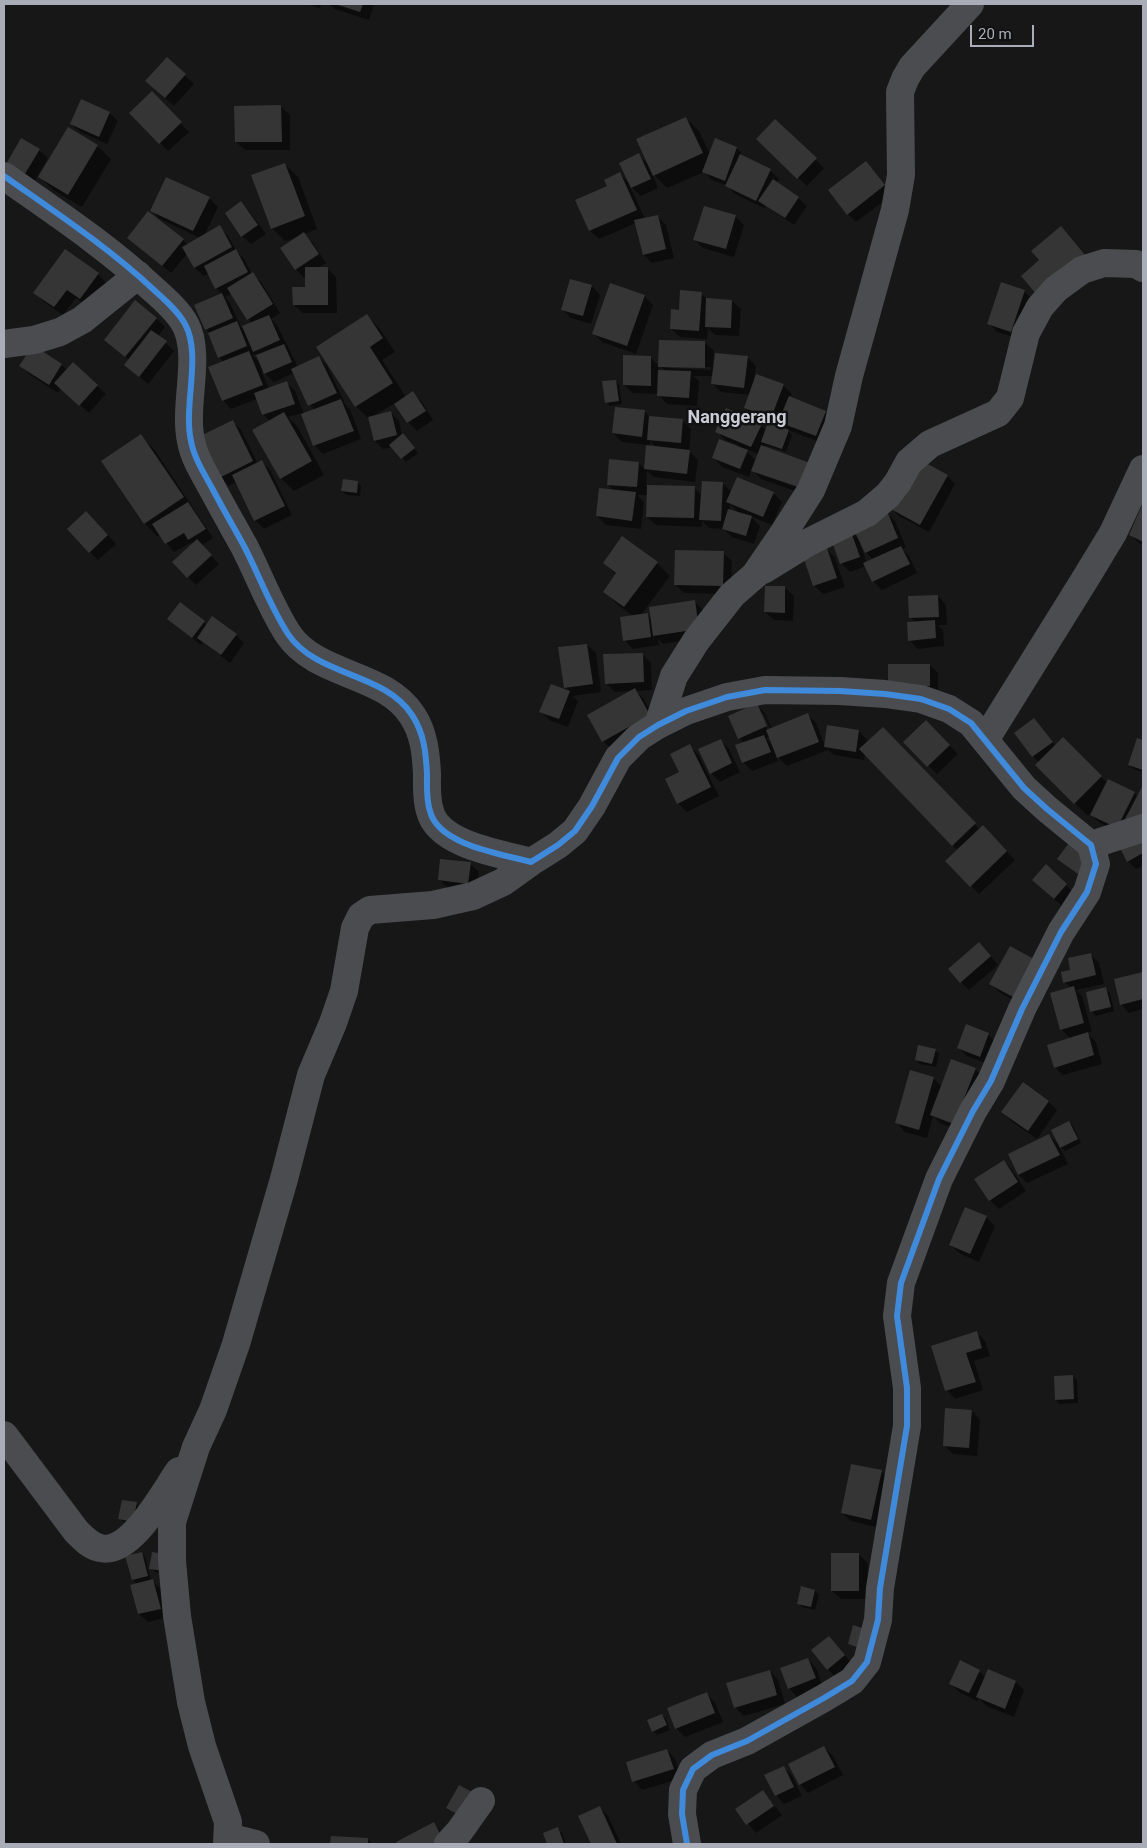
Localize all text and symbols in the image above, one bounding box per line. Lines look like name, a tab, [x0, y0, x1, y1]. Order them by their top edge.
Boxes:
scale bar	[972, 15, 1036, 47]
text: 20 m	[978, 25, 1012, 43]
district label: Nanggerang	[687, 407, 787, 429]

